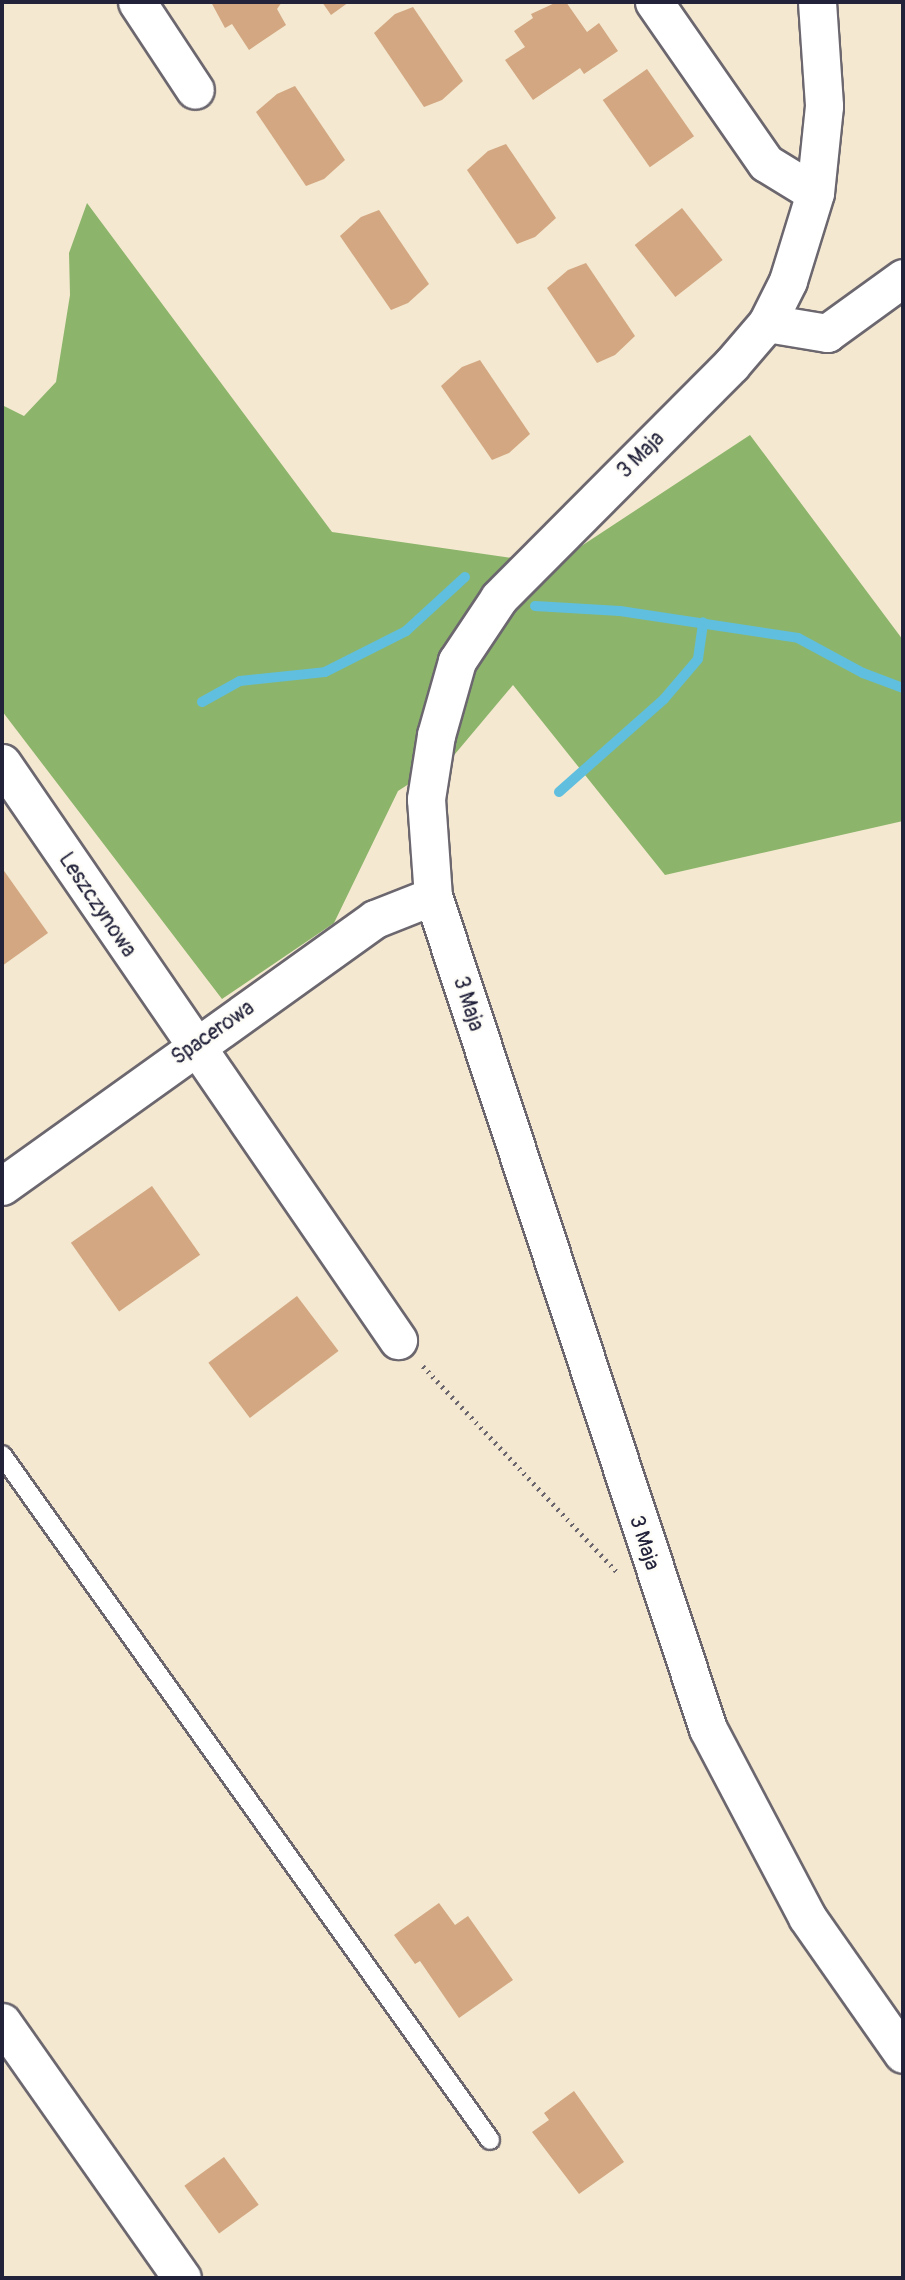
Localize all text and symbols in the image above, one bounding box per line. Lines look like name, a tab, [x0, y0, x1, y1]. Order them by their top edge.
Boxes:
street label: 3 Maja	[612, 426, 670, 484]
street label: Leszczynowa	[53, 848, 141, 962]
street label: 3 Maja	[447, 974, 489, 1034]
street label: Spacerowa	[167, 995, 259, 1071]
street label: 3 Maja	[623, 1513, 665, 1573]

